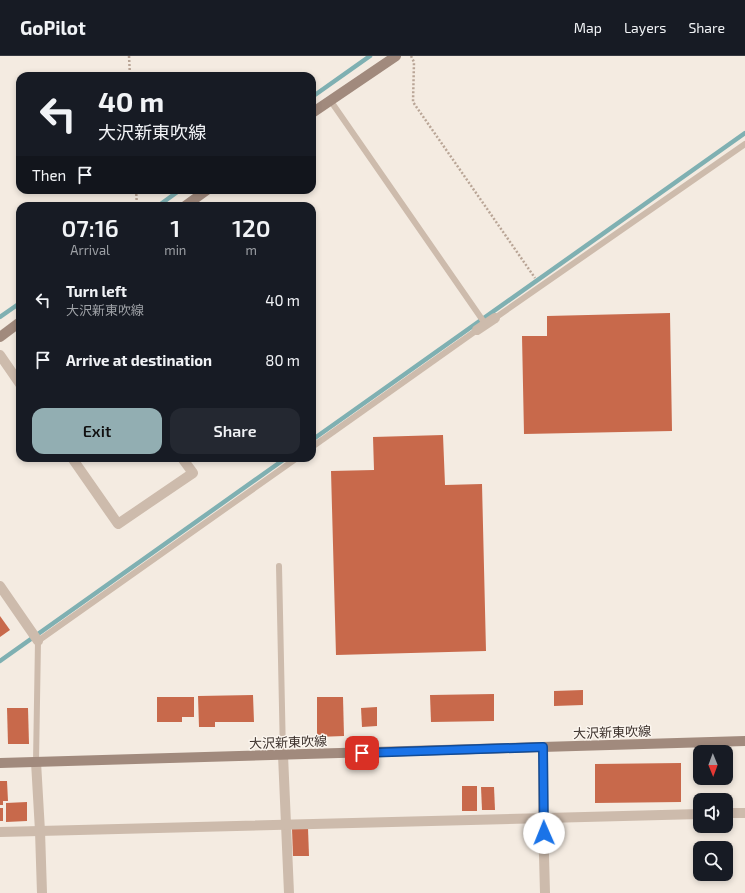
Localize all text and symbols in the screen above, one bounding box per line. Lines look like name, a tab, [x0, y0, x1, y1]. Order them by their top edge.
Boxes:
text: GoPilot	[20, 16, 86, 39]
text: Map	[574, 19, 602, 36]
text: Layers	[624, 19, 666, 36]
text: Share	[688, 19, 725, 36]
text: 40 m	[98, 84, 164, 118]
icon: left	[32, 88, 84, 140]
text: 大沢新東吹線	[98, 121, 206, 143]
icon: arrive	[74, 164, 96, 186]
text: Then	[32, 166, 66, 184]
text: 07:16	[61, 213, 119, 242]
text: 1	[170, 213, 180, 242]
text: 120	[232, 213, 271, 242]
text: Arrival	[70, 242, 110, 258]
text: min	[164, 242, 186, 258]
text: m	[246, 242, 257, 258]
text: Turn left	[66, 282, 127, 300]
icon: left	[32, 289, 54, 311]
text: 40 m	[265, 291, 300, 309]
text: 大沢新東吹線	[66, 302, 144, 318]
icon: arrive	[32, 349, 54, 371]
text: Arrive at destination	[66, 351, 212, 369]
text: 80 m	[265, 351, 300, 369]
button: Exit	[32, 408, 162, 454]
button: Share	[170, 408, 300, 454]
street label: 大沢新東吹線	[573, 723, 651, 741]
street label: 大沢新東吹線	[249, 733, 327, 751]
pin	[345, 736, 379, 770]
icon: arrive	[351, 742, 373, 764]
north arrow	[693, 745, 733, 785]
map controls	[693, 745, 733, 881]
button: sound	[693, 793, 733, 833]
position arrow	[523, 812, 565, 854]
button: search	[693, 841, 733, 881]

